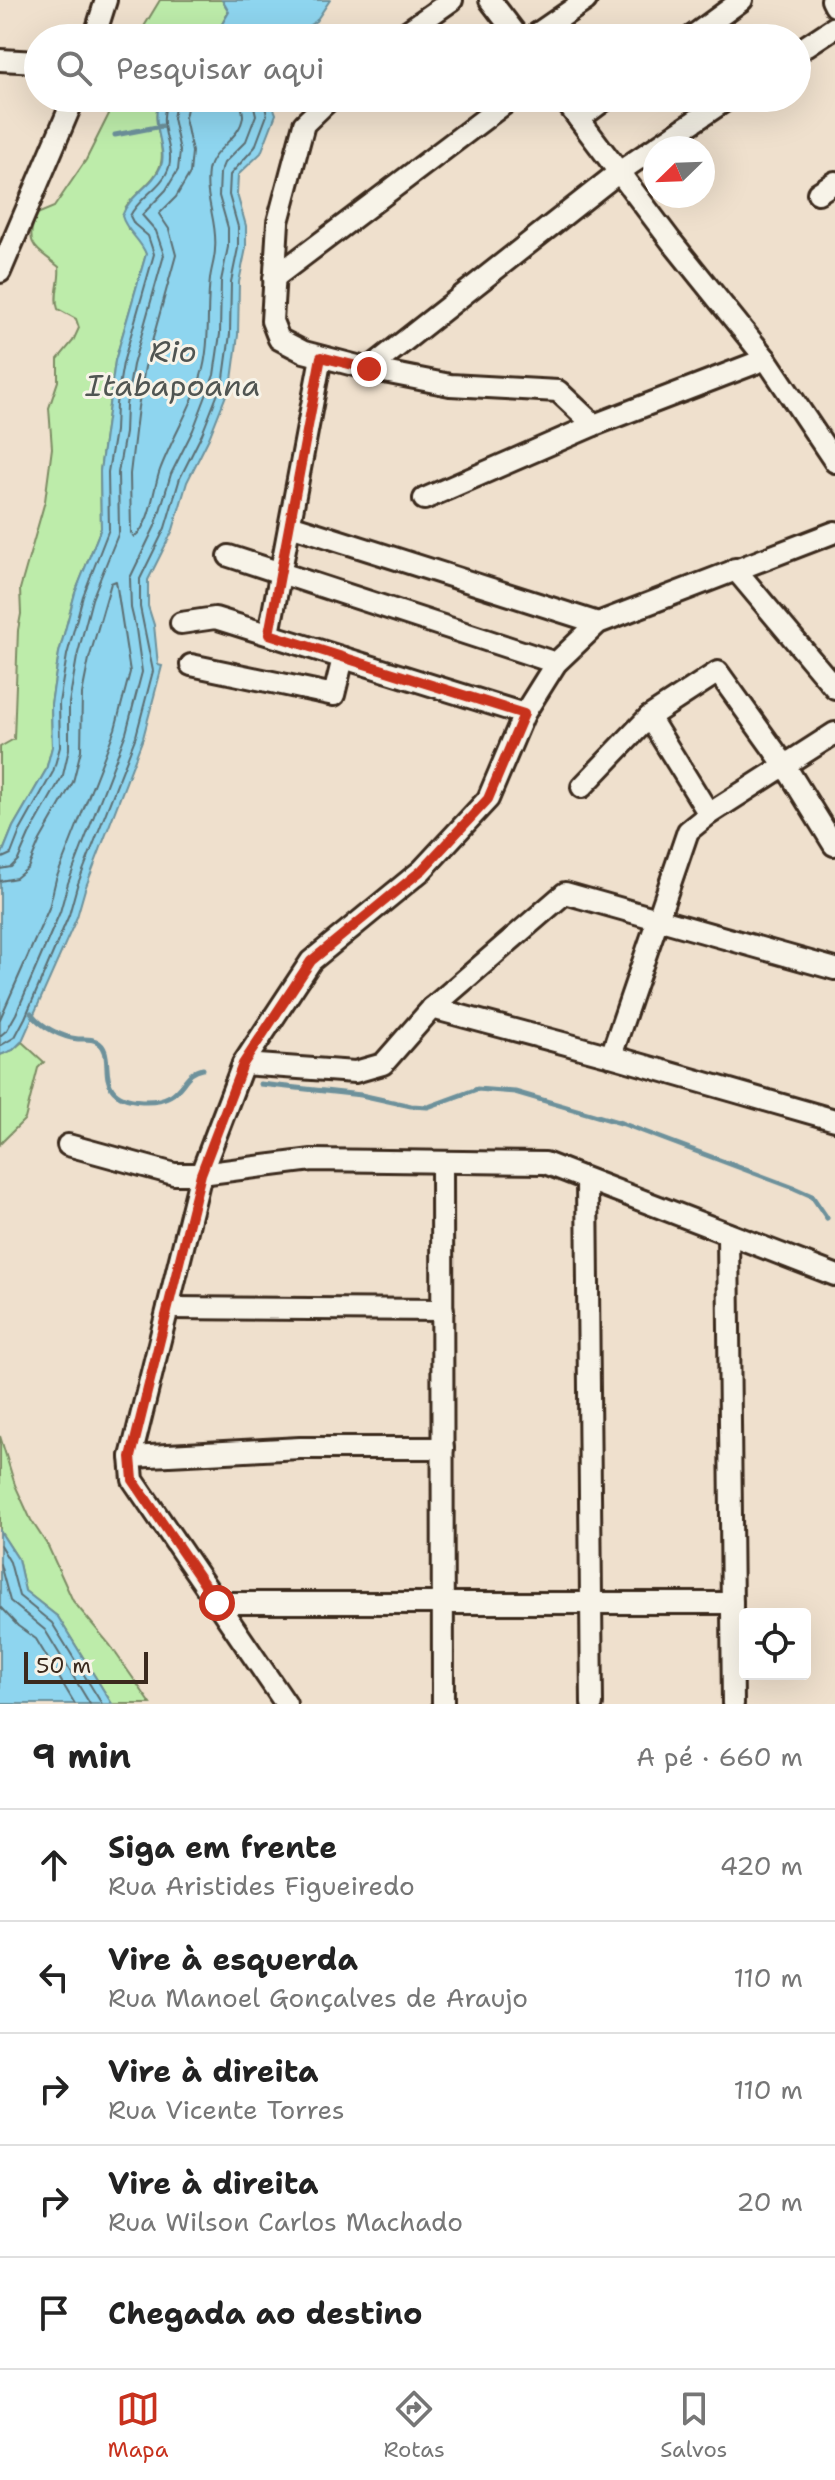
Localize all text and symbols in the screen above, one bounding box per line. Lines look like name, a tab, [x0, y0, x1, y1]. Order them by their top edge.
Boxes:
search box	[24, 24, 811, 112]
icon: search	[52, 46, 96, 90]
text: Pesquisar aqui	[116, 48, 325, 89]
north arrow	[643, 136, 715, 208]
water label: Rio Itabapoana	[85, 331, 260, 406]
route end	[351, 351, 387, 387]
route start	[199, 1585, 235, 1621]
map controls	[739, 1608, 811, 1680]
button: locate	[739, 1608, 811, 1680]
scale bar	[24, 1648, 148, 1684]
text: 50 m	[36, 1651, 91, 1680]
text: 9 min	[32, 1733, 131, 1779]
text: A pé · 660 m	[636, 1739, 803, 1774]
text: Siga em frente	[108, 1827, 337, 1868]
icon: ahead	[32, 1843, 76, 1887]
text: 420 m	[720, 1848, 803, 1883]
text: Rua Aristides Figueiredo	[108, 1868, 415, 1903]
text: Vire à esquerda	[108, 1939, 358, 1980]
icon: left	[32, 1955, 76, 1999]
text: 110 m	[733, 1960, 803, 1995]
text: Rua Manoel Gonçalves de Araujo	[108, 1980, 528, 2015]
text: Vire à direita	[108, 2051, 319, 2092]
icon: right	[32, 2067, 76, 2111]
text: 110 m	[733, 2072, 803, 2107]
text: Rua Vicente Torres	[108, 2092, 345, 2127]
text: Vire à direita	[108, 2163, 319, 2204]
icon: right	[32, 2179, 76, 2223]
text: 20 m	[736, 2184, 803, 2219]
text: Rua Wilson Carlos Machado	[108, 2204, 463, 2239]
icon: arrive	[32, 2291, 76, 2335]
text: Chegada ao destino	[108, 2293, 423, 2334]
tab: Mapa	[108, 2387, 168, 2464]
tab: Rotas	[384, 2387, 445, 2464]
tab: Salvos	[660, 2387, 727, 2464]

